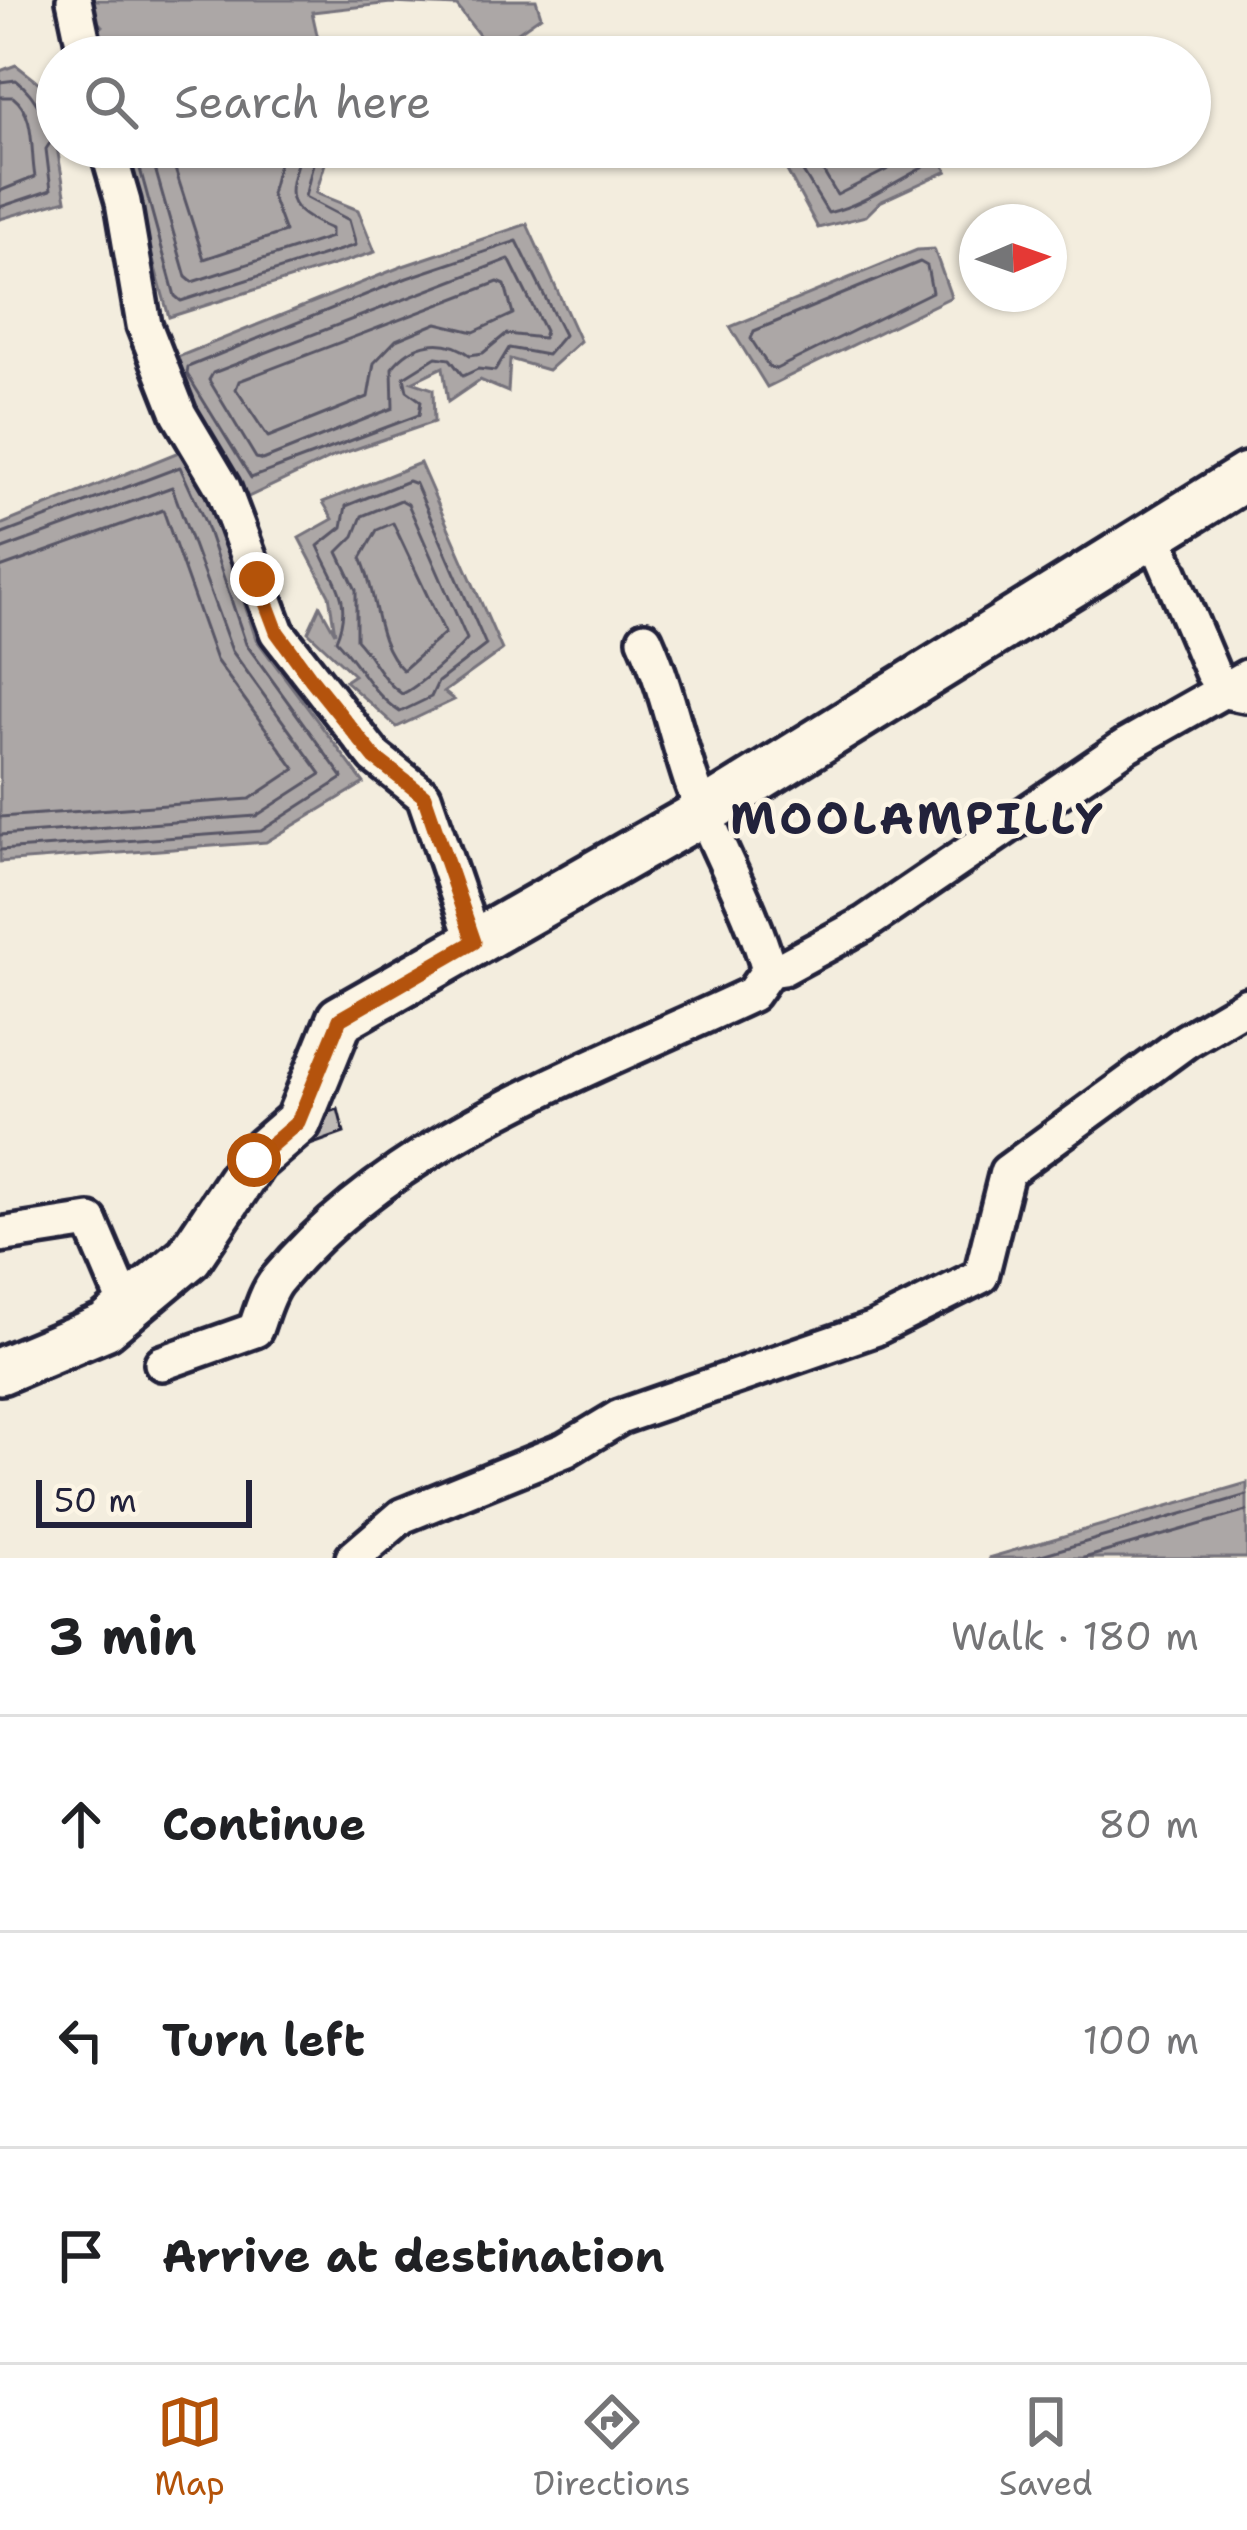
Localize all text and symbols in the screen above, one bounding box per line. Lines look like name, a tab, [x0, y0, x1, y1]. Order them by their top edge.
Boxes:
search box	[36, 36, 1211, 168]
icon: search	[78, 69, 144, 135]
text: Search here	[174, 72, 431, 132]
north arrow	[959, 204, 1067, 312]
route end	[230, 552, 284, 606]
district label: MOOLAMPILLY	[730, 788, 1106, 848]
route start	[227, 1133, 281, 1187]
scale bar	[36, 1474, 252, 1527]
text: 50 m	[54, 1478, 137, 1523]
text: 3 min	[48, 1602, 197, 1670]
text: Walk · 180 m	[951, 1610, 1199, 1662]
icon: ahead	[48, 1791, 114, 1857]
text: Continue	[162, 1794, 366, 1854]
text: 80 m	[1098, 1798, 1199, 1850]
icon: left	[48, 2007, 114, 2073]
text: Turn left	[162, 2010, 365, 2070]
text: 100 m	[1083, 2014, 1199, 2066]
icon: arrive	[48, 2223, 114, 2289]
text: Arrive at destination	[162, 2226, 665, 2286]
tab: Map	[154, 2389, 225, 2506]
tab: Directions	[533, 2389, 691, 2506]
tab: Saved	[999, 2389, 1093, 2506]

